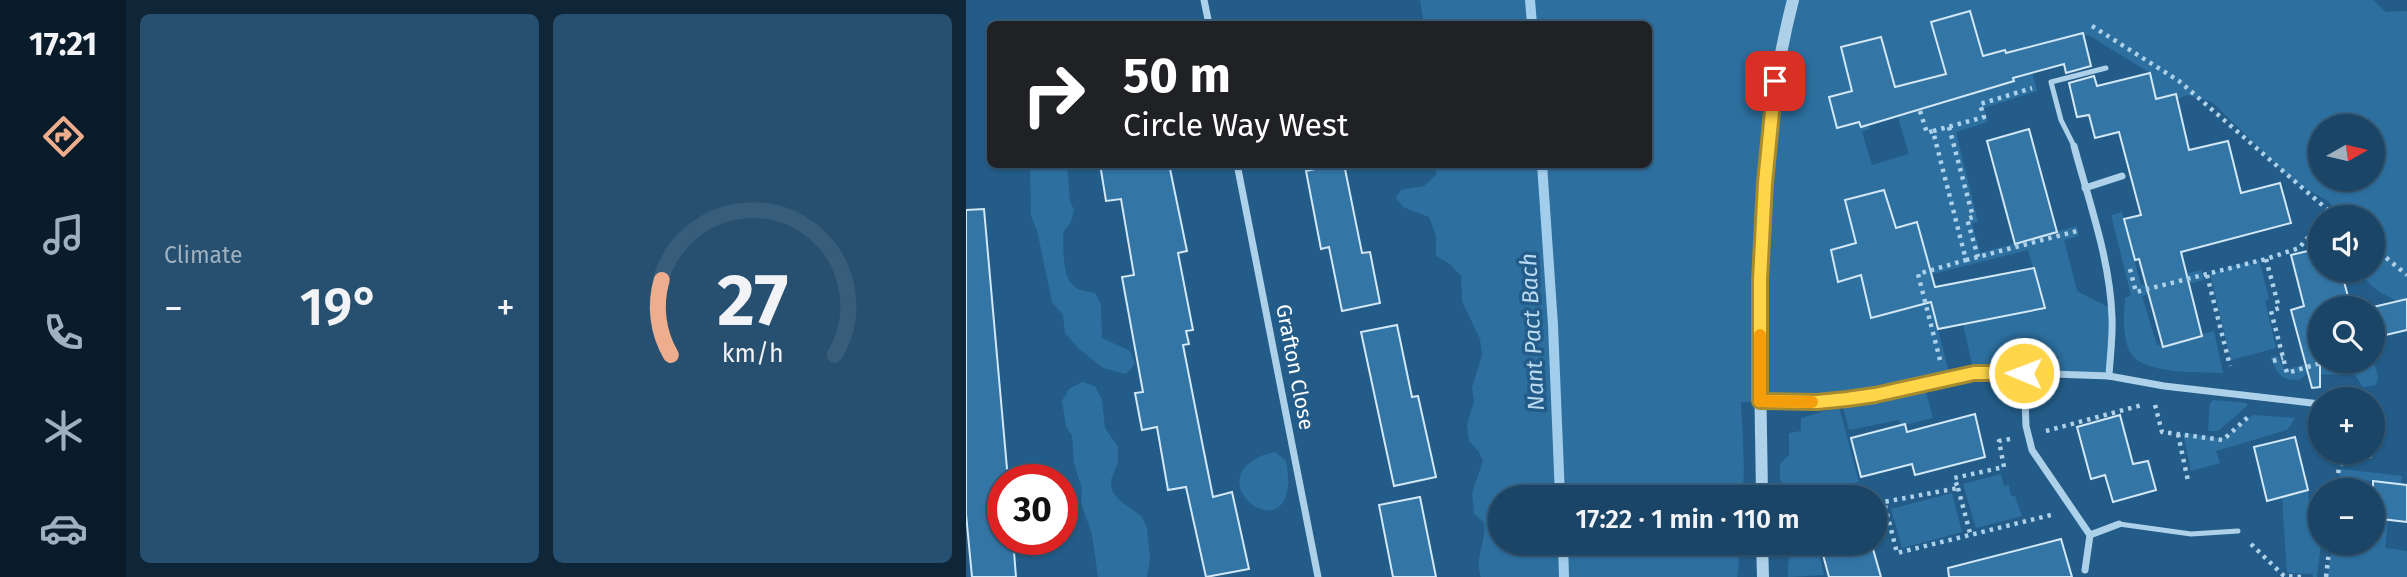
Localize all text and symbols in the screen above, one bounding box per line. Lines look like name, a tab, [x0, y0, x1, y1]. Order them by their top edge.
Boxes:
text: 17:21	[29, 25, 97, 63]
text: 50 m	[1123, 46, 1231, 105]
icon: right	[1008, 49, 1099, 140]
pin	[1745, 51, 1805, 111]
icon: arrive	[1756, 62, 1794, 100]
text: Circle Way West	[1123, 106, 1348, 144]
icon: directions	[39, 112, 88, 161]
north arrow	[2308, 114, 2385, 191]
map controls	[2308, 114, 2385, 555]
button: sound	[2308, 205, 2385, 282]
icon: music	[39, 210, 88, 259]
text: Climate	[164, 241, 243, 269]
water label: Nant Pact Bach	[1514, 252, 1550, 412]
text: 27	[717, 257, 788, 344]
text: 19°	[300, 276, 379, 339]
text: −	[164, 285, 183, 331]
text: +	[496, 285, 515, 331]
button: search	[2308, 296, 2385, 373]
street label: Grafton Close	[1270, 302, 1320, 432]
icon: phone	[39, 308, 88, 357]
position arrow	[1987, 336, 2061, 410]
text: km/h	[722, 338, 783, 368]
button: +	[2308, 387, 2385, 464]
icon: climate	[39, 406, 88, 455]
speed limit sign: 30	[987, 464, 1078, 555]
button: −	[2308, 478, 2385, 555]
icon: car	[39, 504, 88, 553]
text: 17:22 · 1 min · 110 m	[1576, 504, 1799, 535]

